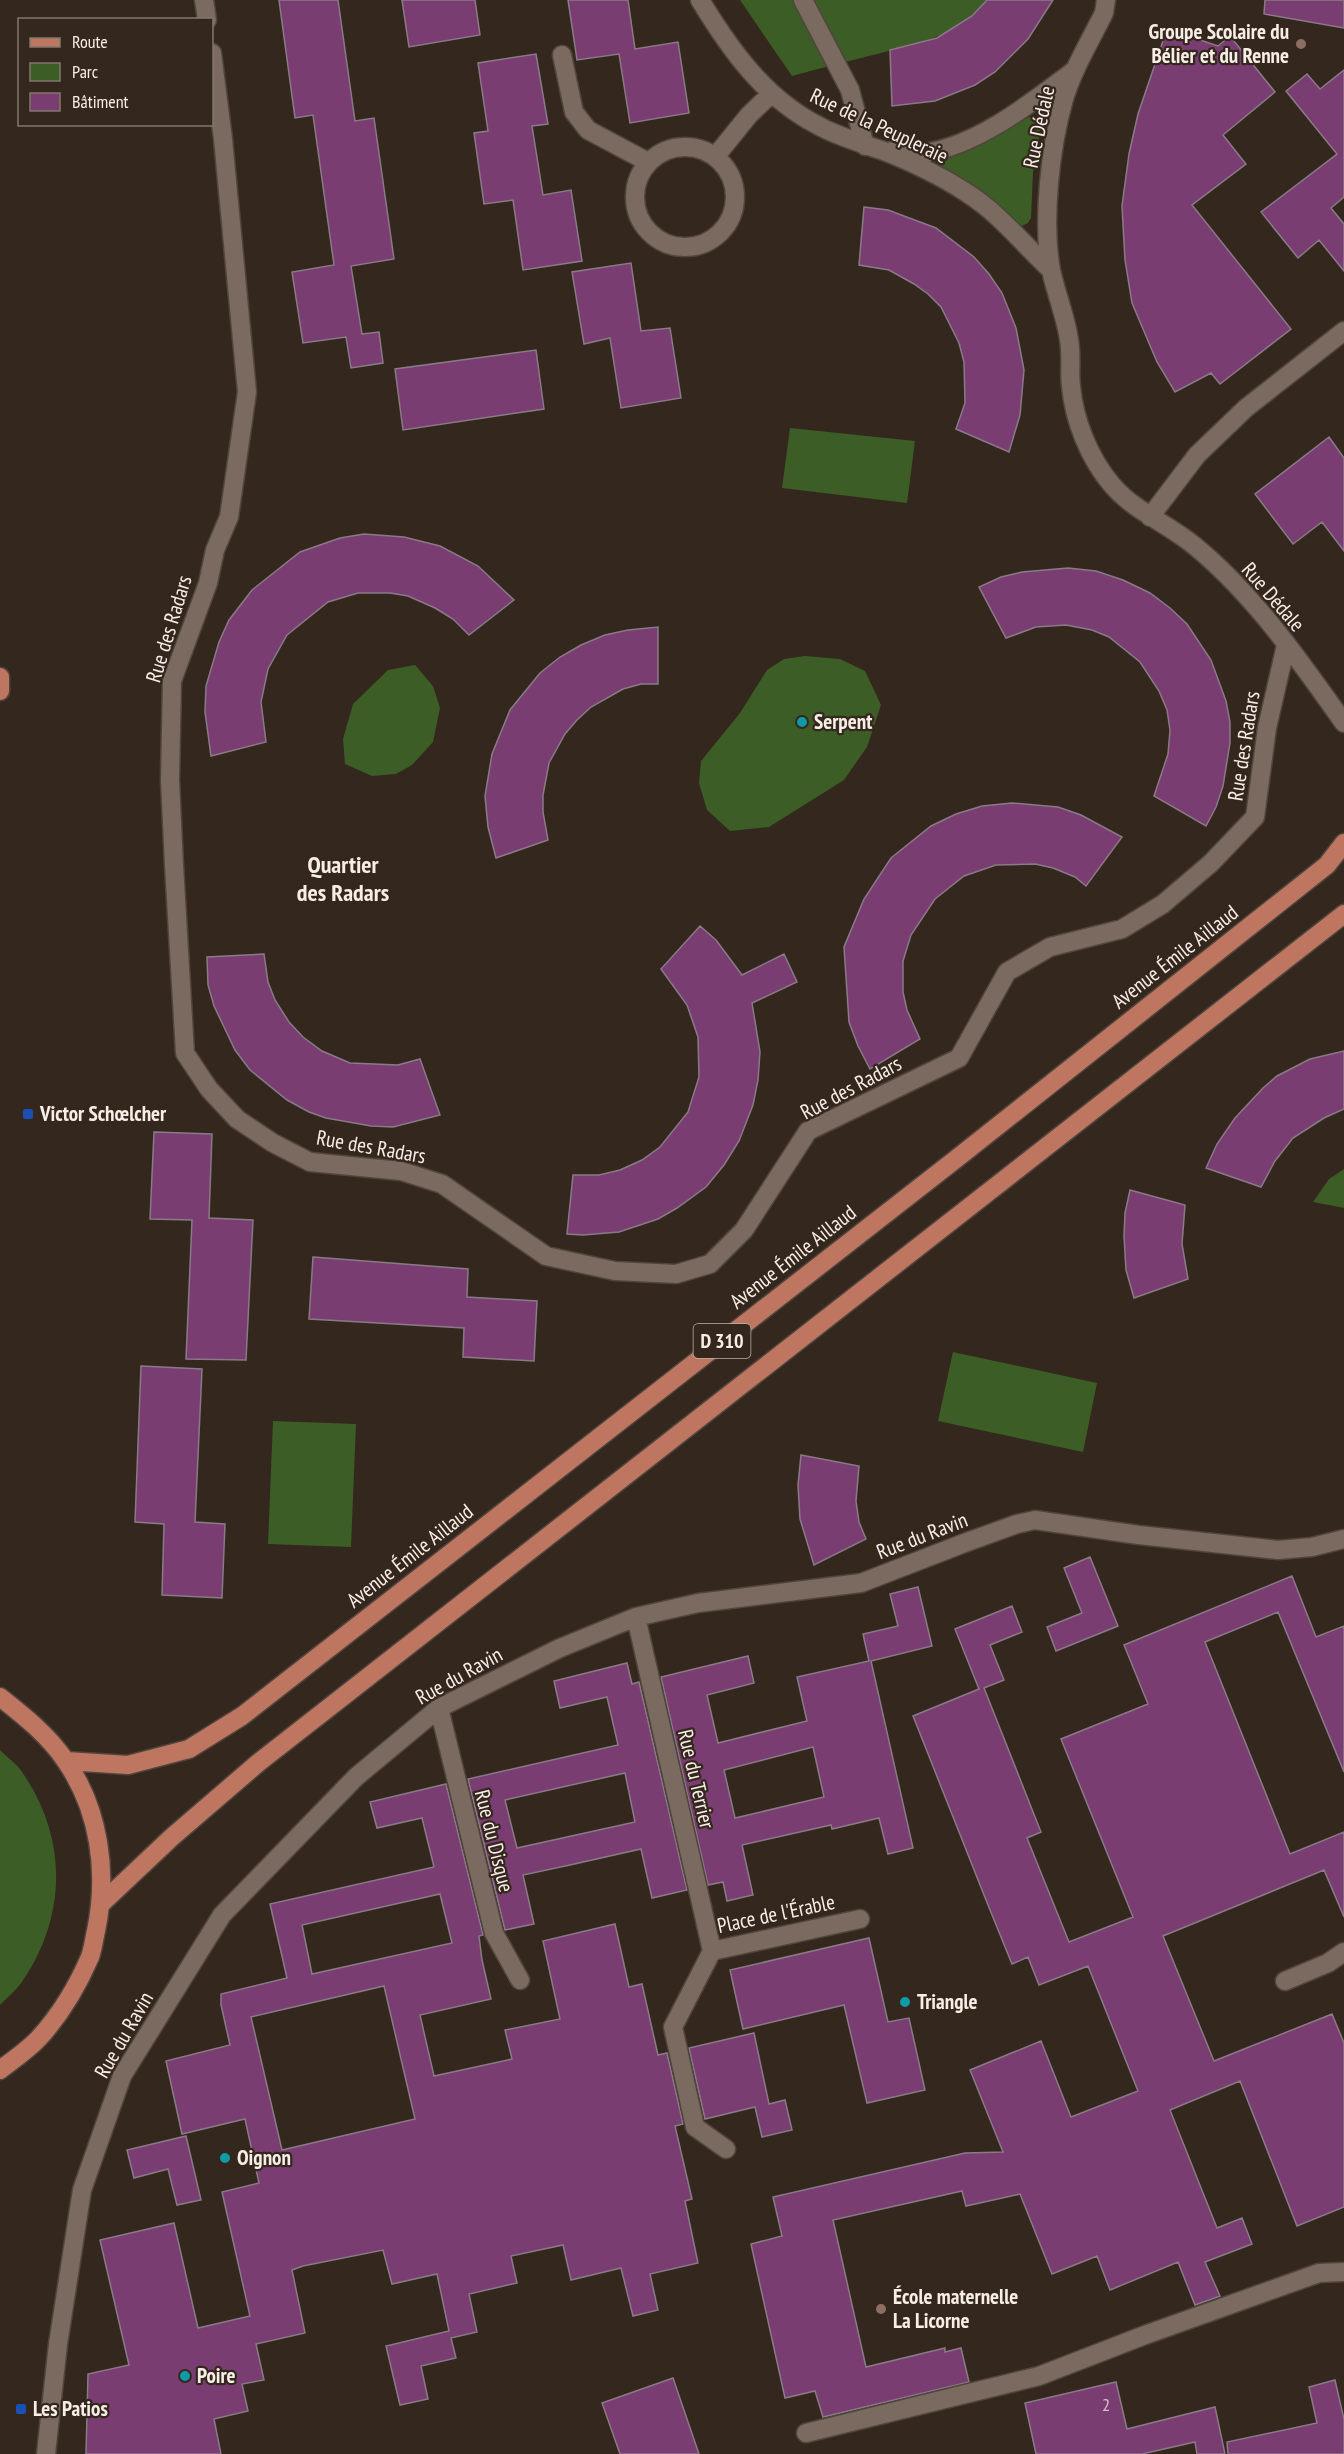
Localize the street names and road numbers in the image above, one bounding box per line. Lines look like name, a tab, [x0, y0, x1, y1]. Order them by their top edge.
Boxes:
street label: Rue de la Peupleraie	[806, 82, 952, 169]
street label: Rue Dédale	[1017, 83, 1060, 170]
street label: Rue Dédale	[1236, 556, 1311, 637]
street label: Rue des Radars	[139, 572, 198, 686]
street label: Rue des Radars	[1222, 689, 1265, 803]
street label: Avenue Émile Aillaud	[1106, 899, 1243, 1014]
street label: Rue des Radars	[796, 1050, 906, 1125]
street label: Rue des Radars	[314, 1124, 428, 1169]
street label: Avenue Émile Aillaud	[724, 1199, 861, 1314]
road number: D 310	[694, 1324, 750, 1358]
street label: Avenue Émile Aillaud	[341, 1498, 478, 1613]
street label: Rue du Ravin	[872, 1506, 971, 1565]
street label: Rue du Ravin	[410, 1641, 507, 1710]
street label: Rue du Terrier	[672, 1727, 721, 1831]
street label: Rue du Disque	[469, 1787, 520, 1895]
street label: Place de l'Érable	[715, 1888, 837, 1939]
street label: Rue du Ravin	[88, 1987, 159, 2083]

